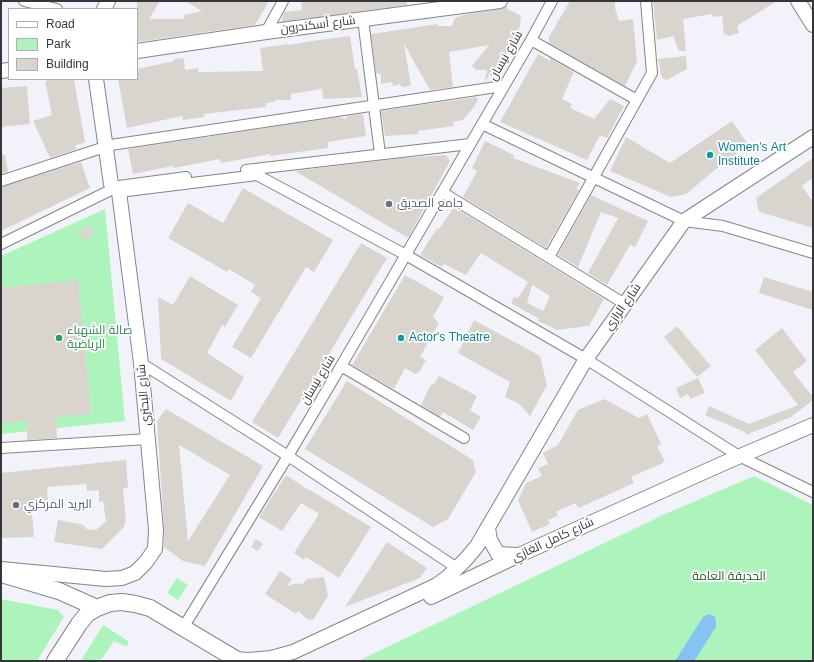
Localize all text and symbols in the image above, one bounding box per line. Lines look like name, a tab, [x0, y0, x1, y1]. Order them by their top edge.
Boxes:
legend	[8, 8, 138, 80]
street label: شارع أسكندرون	[280, 13, 356, 37]
text: Road	[46, 17, 75, 31]
street label: شارع نيسان	[486, 29, 526, 83]
text: Park	[46, 37, 71, 51]
text: Building	[46, 57, 89, 71]
place label: Women's Art Institute	[718, 141, 786, 169]
marker: Women's Art Institute	[705, 150, 715, 160]
place label: جامع الصديق	[397, 197, 463, 211]
marker: جامع الصديق	[384, 199, 394, 209]
street label: شارع الرازي	[602, 281, 644, 333]
place label: صالة الشهباء الرياضية	[67, 324, 132, 352]
place label: Actor's Theatre	[409, 331, 490, 345]
marker: صالة الشهباء الرياضية	[54, 333, 64, 343]
marker: Actor's Theatre	[396, 333, 406, 343]
street label: شارع نيسان	[298, 353, 338, 407]
street label: شارع البحتري	[134, 364, 154, 426]
place label: البريد المركزي	[24, 498, 92, 512]
marker: البريد المركزي	[11, 500, 21, 510]
street label: شارع كامل الغازي	[510, 515, 596, 565]
park label: الحديقة العامة	[692, 570, 766, 584]

